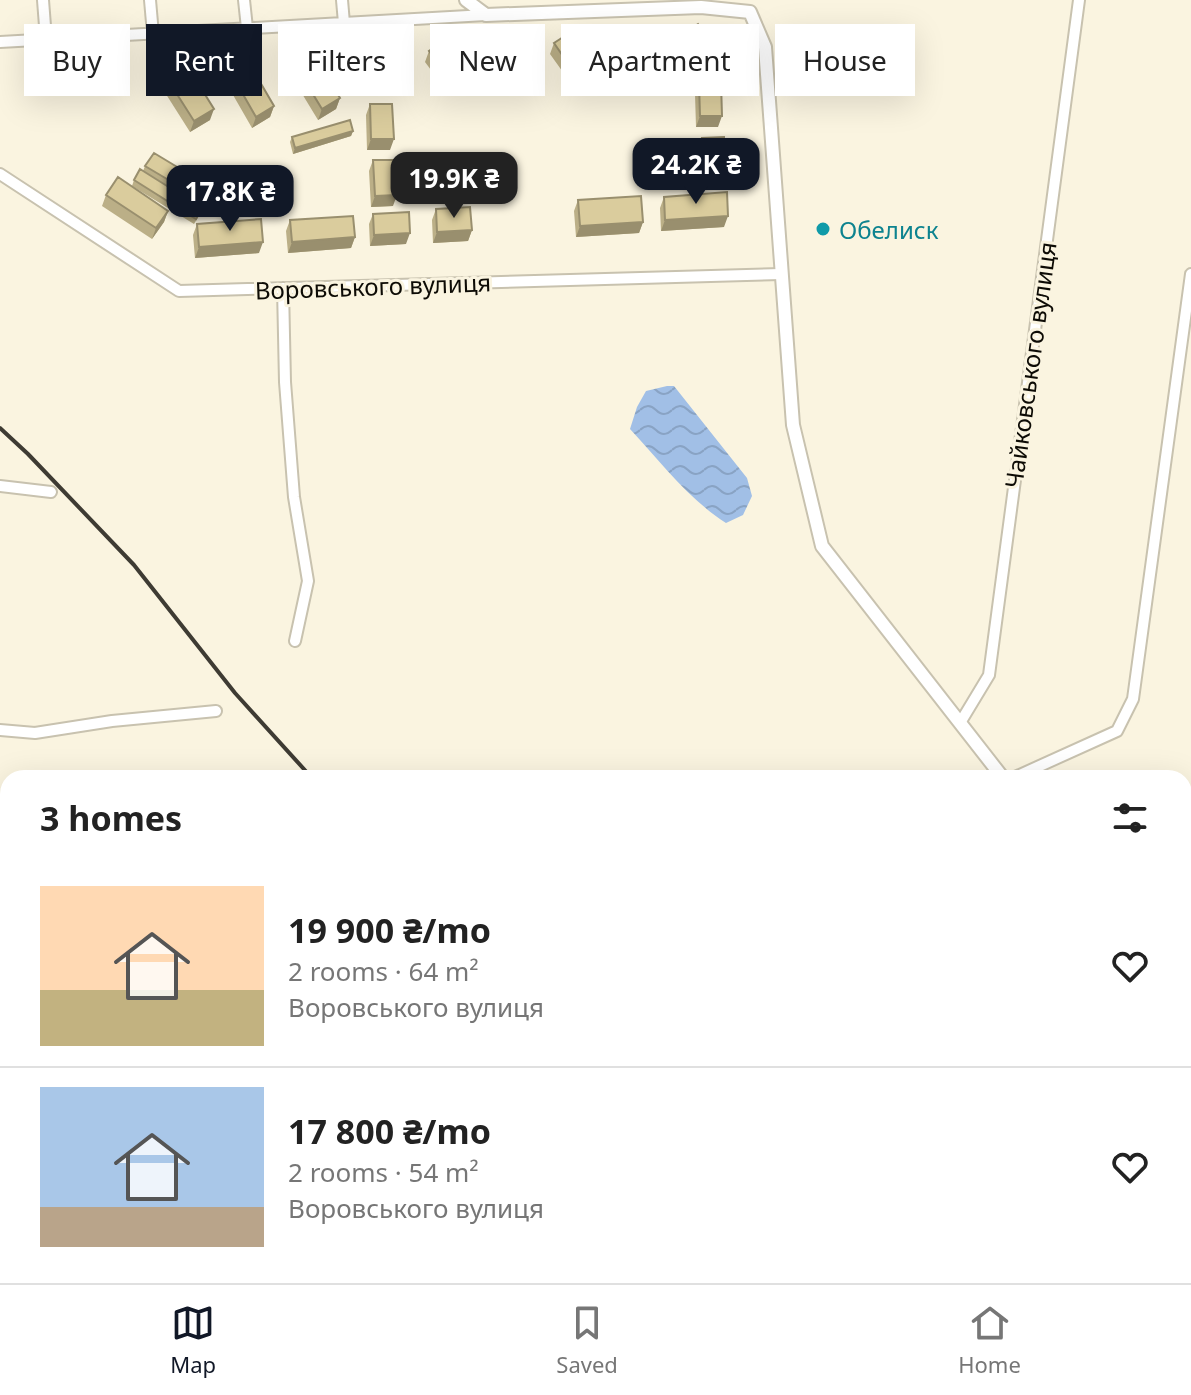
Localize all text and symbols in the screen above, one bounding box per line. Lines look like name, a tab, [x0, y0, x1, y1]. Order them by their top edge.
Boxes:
chip: Buy	[24, 24, 130, 96]
chip: Rent	[146, 24, 262, 96]
chip: Filters	[278, 24, 414, 96]
chip: New	[430, 24, 545, 96]
chip: Apartment	[561, 24, 759, 96]
chip: House	[775, 24, 915, 96]
pin: 24.2K ₴	[622, 138, 770, 206]
text: 24.2K ₴	[651, 146, 741, 182]
pin: 19.9K ₴	[380, 152, 528, 220]
text: 19.9K ₴	[409, 160, 499, 196]
pin: 17.8K ₴	[156, 165, 304, 233]
text: 17.8K ₴	[185, 173, 275, 209]
place label: Обелиск	[839, 213, 939, 246]
marker: Обелиск	[814, 220, 832, 238]
street label: Чайковського вулиця	[996, 240, 1064, 490]
street label: Воровського вулиця	[254, 265, 492, 307]
text: 3 homes	[40, 795, 182, 841]
icon: filters	[1108, 796, 1152, 840]
text: 19 900 ₴/mo	[288, 907, 491, 953]
icon: home	[104, 918, 200, 1014]
icon: heart	[1108, 944, 1152, 988]
text: 2 rooms · 64 m²	[288, 953, 478, 989]
text: Воровського вулиця	[288, 989, 544, 1025]
text: 17 800 ₴/mo	[288, 1108, 491, 1154]
icon: home	[104, 1119, 200, 1215]
icon: heart	[1108, 1145, 1152, 1189]
text: 2 rooms · 54 m²	[288, 1154, 478, 1190]
text: Воровського вулиця	[288, 1190, 544, 1226]
tab: Map	[170, 1301, 216, 1379]
tab: Saved	[556, 1301, 618, 1379]
tab: Home	[958, 1301, 1021, 1379]

